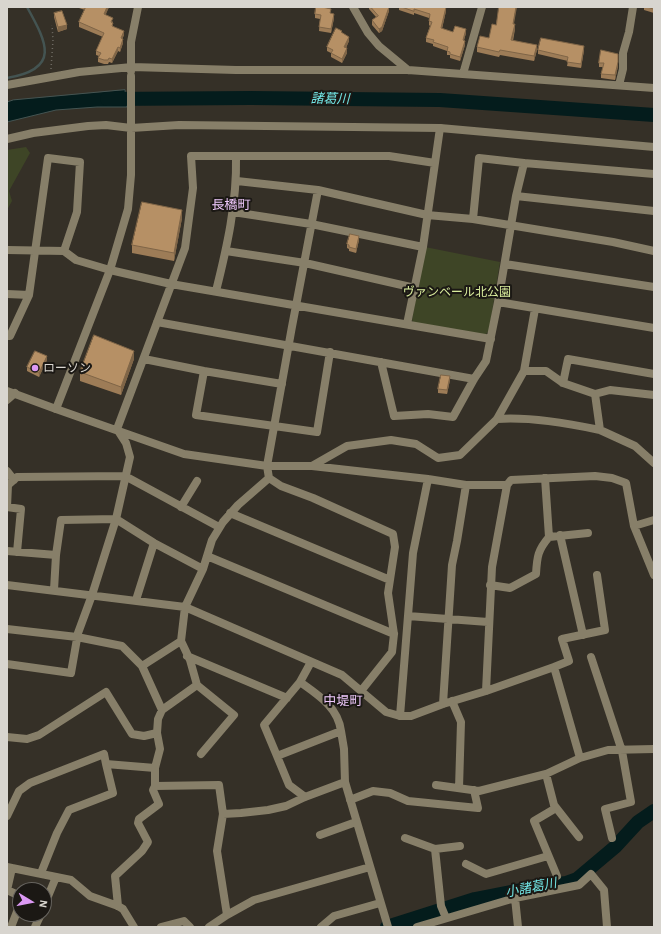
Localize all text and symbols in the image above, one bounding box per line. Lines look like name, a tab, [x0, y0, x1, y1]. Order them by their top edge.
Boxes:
water label: 諸葛川	[310, 91, 350, 107]
district label: 長橋町	[212, 197, 250, 213]
park label: ヴァンベール北公園	[403, 285, 511, 299]
place label: ローソン	[43, 361, 91, 375]
marker: ローソン	[30, 363, 40, 373]
district label: 中堤町	[324, 693, 362, 709]
water label: 小諸葛川	[504, 875, 558, 901]
north arrow	[12, 882, 52, 922]
text: N	[37, 899, 49, 909]

